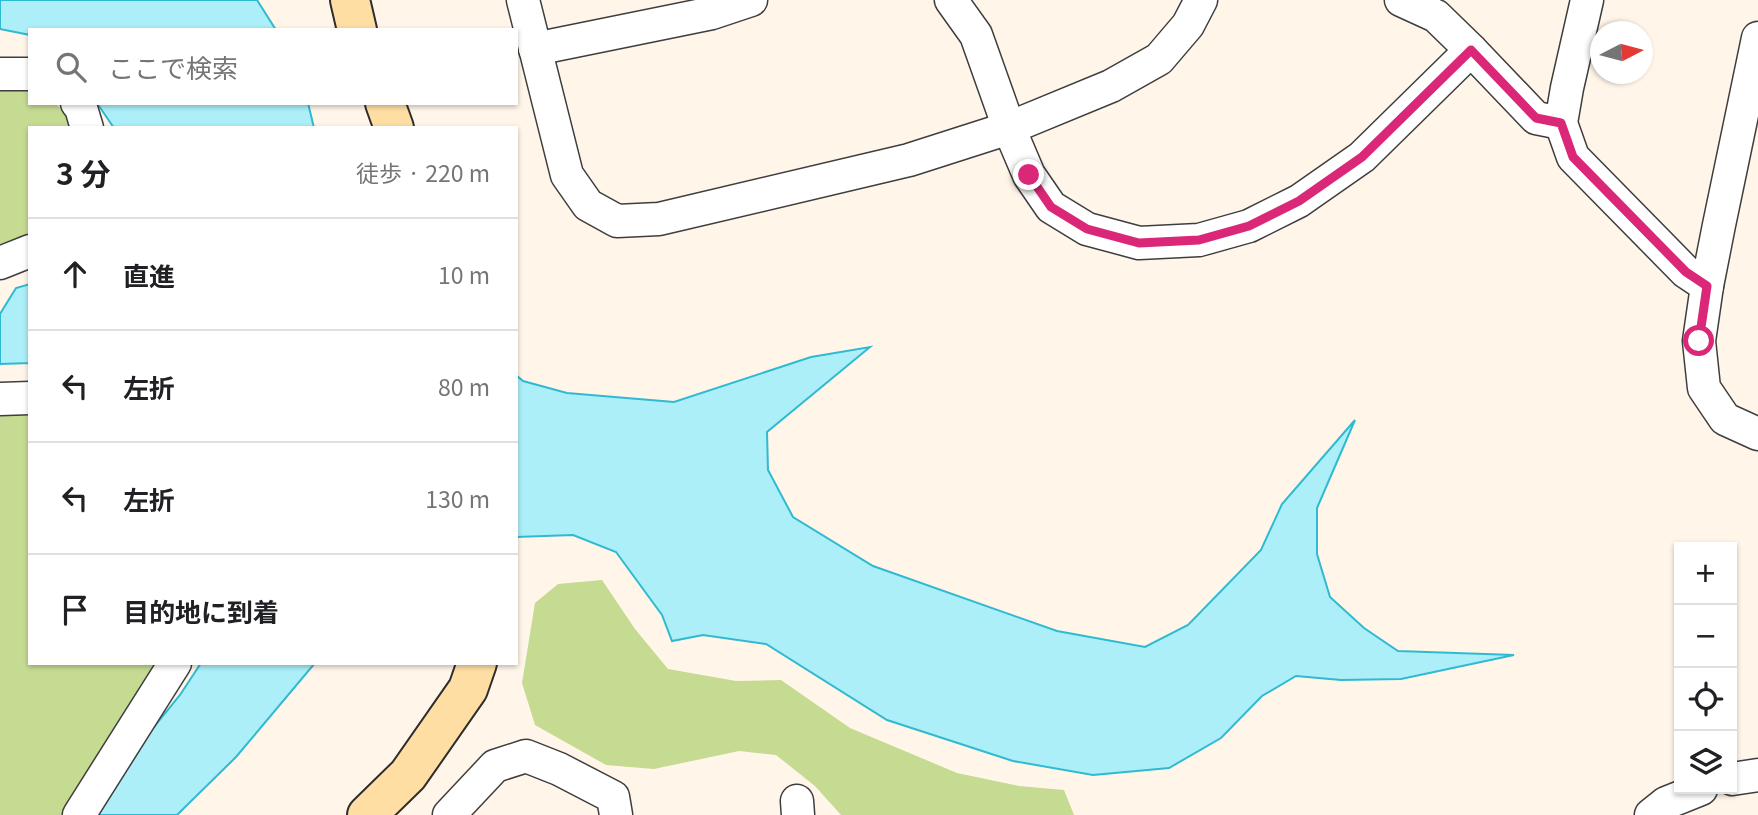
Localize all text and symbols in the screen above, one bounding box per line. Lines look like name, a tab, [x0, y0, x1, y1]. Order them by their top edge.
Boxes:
north arrow	[1590, 21, 1653, 84]
search box	[28, 28, 518, 105]
icon: search	[52, 48, 90, 86]
text: ここで検索	[108, 48, 238, 85]
text: 3 分	[56, 150, 111, 194]
text: 徒歩 · 220 m	[356, 155, 490, 189]
route end	[1013, 159, 1044, 190]
icon: ahead	[56, 255, 94, 293]
text: 直進	[123, 256, 175, 293]
text: 10 m	[438, 257, 490, 291]
route start	[1683, 325, 1714, 356]
icon: left	[56, 367, 94, 405]
text: 左折	[123, 368, 175, 405]
text: 80 m	[438, 369, 490, 403]
icon: left	[56, 479, 94, 517]
text: 左折	[123, 480, 175, 517]
text: 130 m	[425, 481, 490, 515]
map controls	[1674, 542, 1737, 794]
button: +	[1674, 542, 1737, 605]
icon: arrive	[56, 591, 94, 629]
text: 目的地に到着	[123, 592, 279, 629]
button: −	[1674, 605, 1737, 668]
button: locate	[1674, 668, 1737, 731]
button: layers	[1674, 731, 1737, 794]

